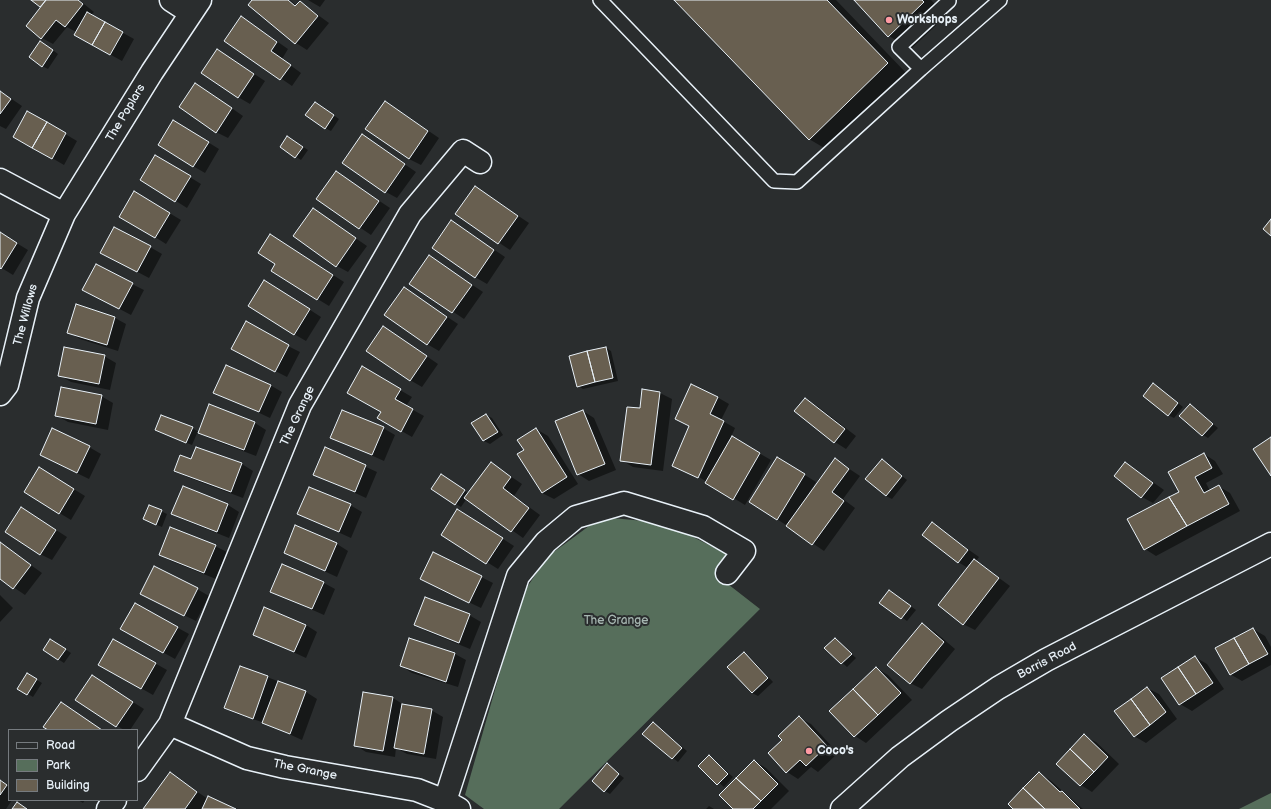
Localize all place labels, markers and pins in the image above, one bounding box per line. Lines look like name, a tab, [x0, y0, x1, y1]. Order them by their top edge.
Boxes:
place label: Workshops	[897, 13, 957, 27]
marker: Workshops	[884, 15, 894, 25]
place label: Coco's	[817, 744, 854, 758]
marker: Coco's	[804, 746, 814, 756]

